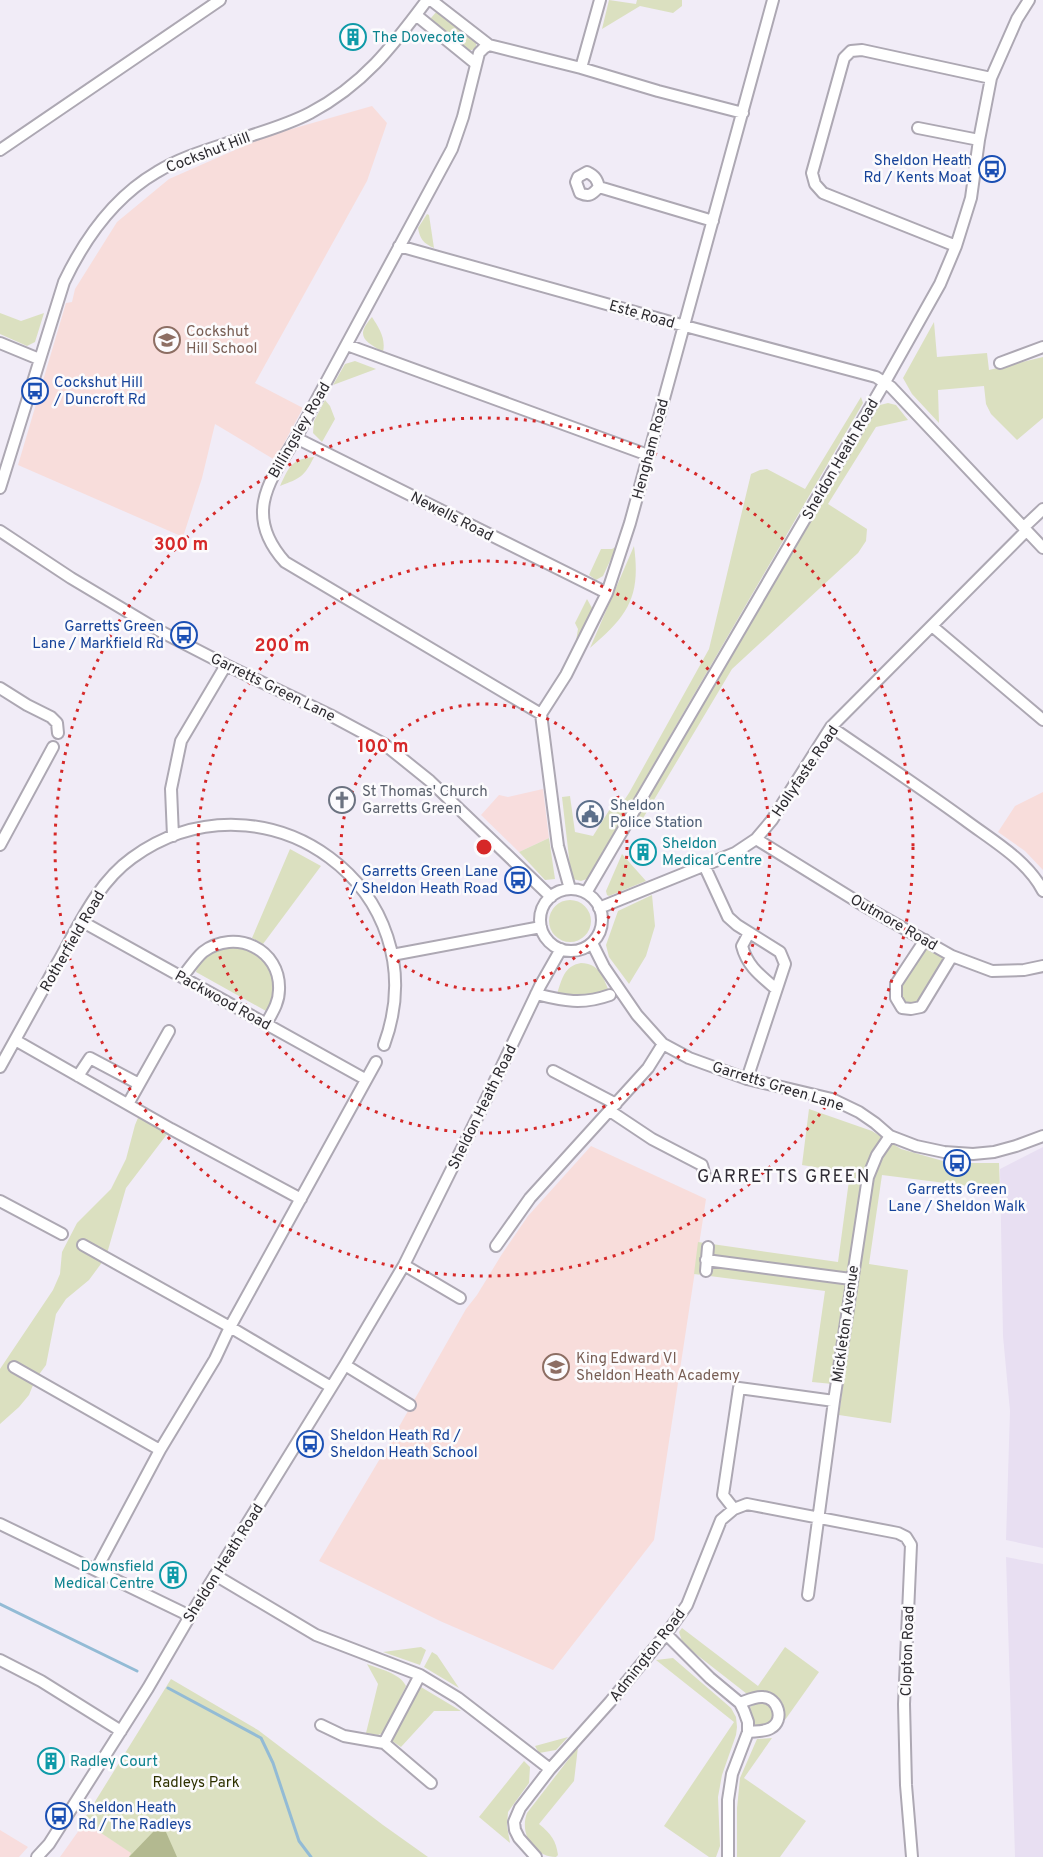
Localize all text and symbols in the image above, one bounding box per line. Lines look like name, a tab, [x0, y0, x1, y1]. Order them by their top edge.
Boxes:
building icon: The Dovecote	[338, 22, 368, 52]
place label: The Dovecote	[372, 29, 465, 48]
street label: Cockshut Hill	[164, 129, 253, 178]
place label: Sheldon Heath Rd / Kents Moat	[864, 152, 972, 188]
bus stop icon: Sheldon Heath Rd / Kents Moat	[977, 154, 1007, 184]
street label: Este Road	[607, 297, 677, 334]
place label: Cockshut Hill School	[186, 323, 258, 359]
school or university icon: Cockshut Hill School	[152, 325, 182, 355]
place label: Cockshut Hill / Duncroft Rd	[53, 374, 146, 410]
bus stop icon: Cockshut Hill / Duncroft Rd	[20, 376, 50, 406]
street label: Billingsley Road	[265, 380, 335, 482]
street label: Sheldon Heath Road	[799, 396, 884, 524]
street label: Hengham Road	[629, 397, 674, 502]
street label: Newells Road	[407, 488, 496, 546]
text: 300 m	[154, 534, 208, 557]
place label: Garretts Green Lane / Markfield Rd	[32, 618, 164, 654]
bus stop icon: Garretts Green Lane / Markfield Rd	[169, 620, 199, 650]
text: 200 m	[254, 635, 310, 658]
street label: Garretts Green Lane	[207, 650, 338, 727]
street label: Hollyfaste Road	[769, 722, 844, 821]
text: 100 m	[357, 736, 409, 759]
place label: St Thomas' Church Garretts Green	[362, 783, 488, 819]
church icon: St Thomas' Church Garretts Green	[327, 785, 357, 815]
place label: Sheldon Police Station	[610, 797, 703, 833]
public building icon: Sheldon Police Station	[575, 799, 605, 829]
place label: Sheldon Medical Centre	[662, 835, 762, 871]
centre of rings	[474, 837, 494, 857]
building icon: Sheldon Medical Centre	[628, 837, 658, 867]
place label: Garretts Green Lane / Sheldon Heath Road	[350, 863, 498, 899]
bus stop icon: Garretts Green Lane / Sheldon Heath Road	[503, 865, 533, 895]
street label: Rotherfield Road	[37, 888, 110, 996]
street label: Outmore Road	[846, 891, 940, 956]
street label: Packwood Road	[171, 967, 274, 1036]
street label: Sheldon Heath Road	[445, 1042, 522, 1173]
street label: Garretts Green Lane	[709, 1058, 846, 1116]
bus stop icon: Garretts Green Lane / Sheldon Walk	[942, 1148, 972, 1178]
district label: GARRETTS GREEN	[697, 1166, 871, 1189]
place label: Garretts Green Lane / Sheldon Walk	[888, 1181, 1026, 1217]
street label: Mickleton Avenue	[829, 1264, 864, 1384]
place label: King Edward VI Sheldon Heath Academy	[576, 1350, 740, 1386]
school or university icon: King Edward VI Sheldon Heath Academy	[541, 1352, 571, 1382]
place label: Sheldon Heath Rd / Sheldon Heath School	[330, 1427, 478, 1463]
bus stop icon: Sheldon Heath Rd / Sheldon Heath School	[295, 1429, 325, 1459]
street label: Sheldon Heath Road	[180, 1501, 269, 1627]
place label: Downsfield Medical Centre	[54, 1558, 154, 1594]
building icon: Downsfield Medical Centre	[158, 1560, 188, 1590]
street label: Clopton Road	[897, 1605, 920, 1697]
street label: Admington Road	[606, 1606, 690, 1706]
building icon: Radley Court	[36, 1746, 66, 1776]
place label: Radley Court	[70, 1753, 158, 1772]
park label: Radleys Park	[152, 1774, 240, 1793]
place label: Sheldon Heath Rd / The Radleys	[78, 1799, 192, 1835]
bus stop icon: Sheldon Heath Rd / The Radleys	[44, 1801, 74, 1831]

